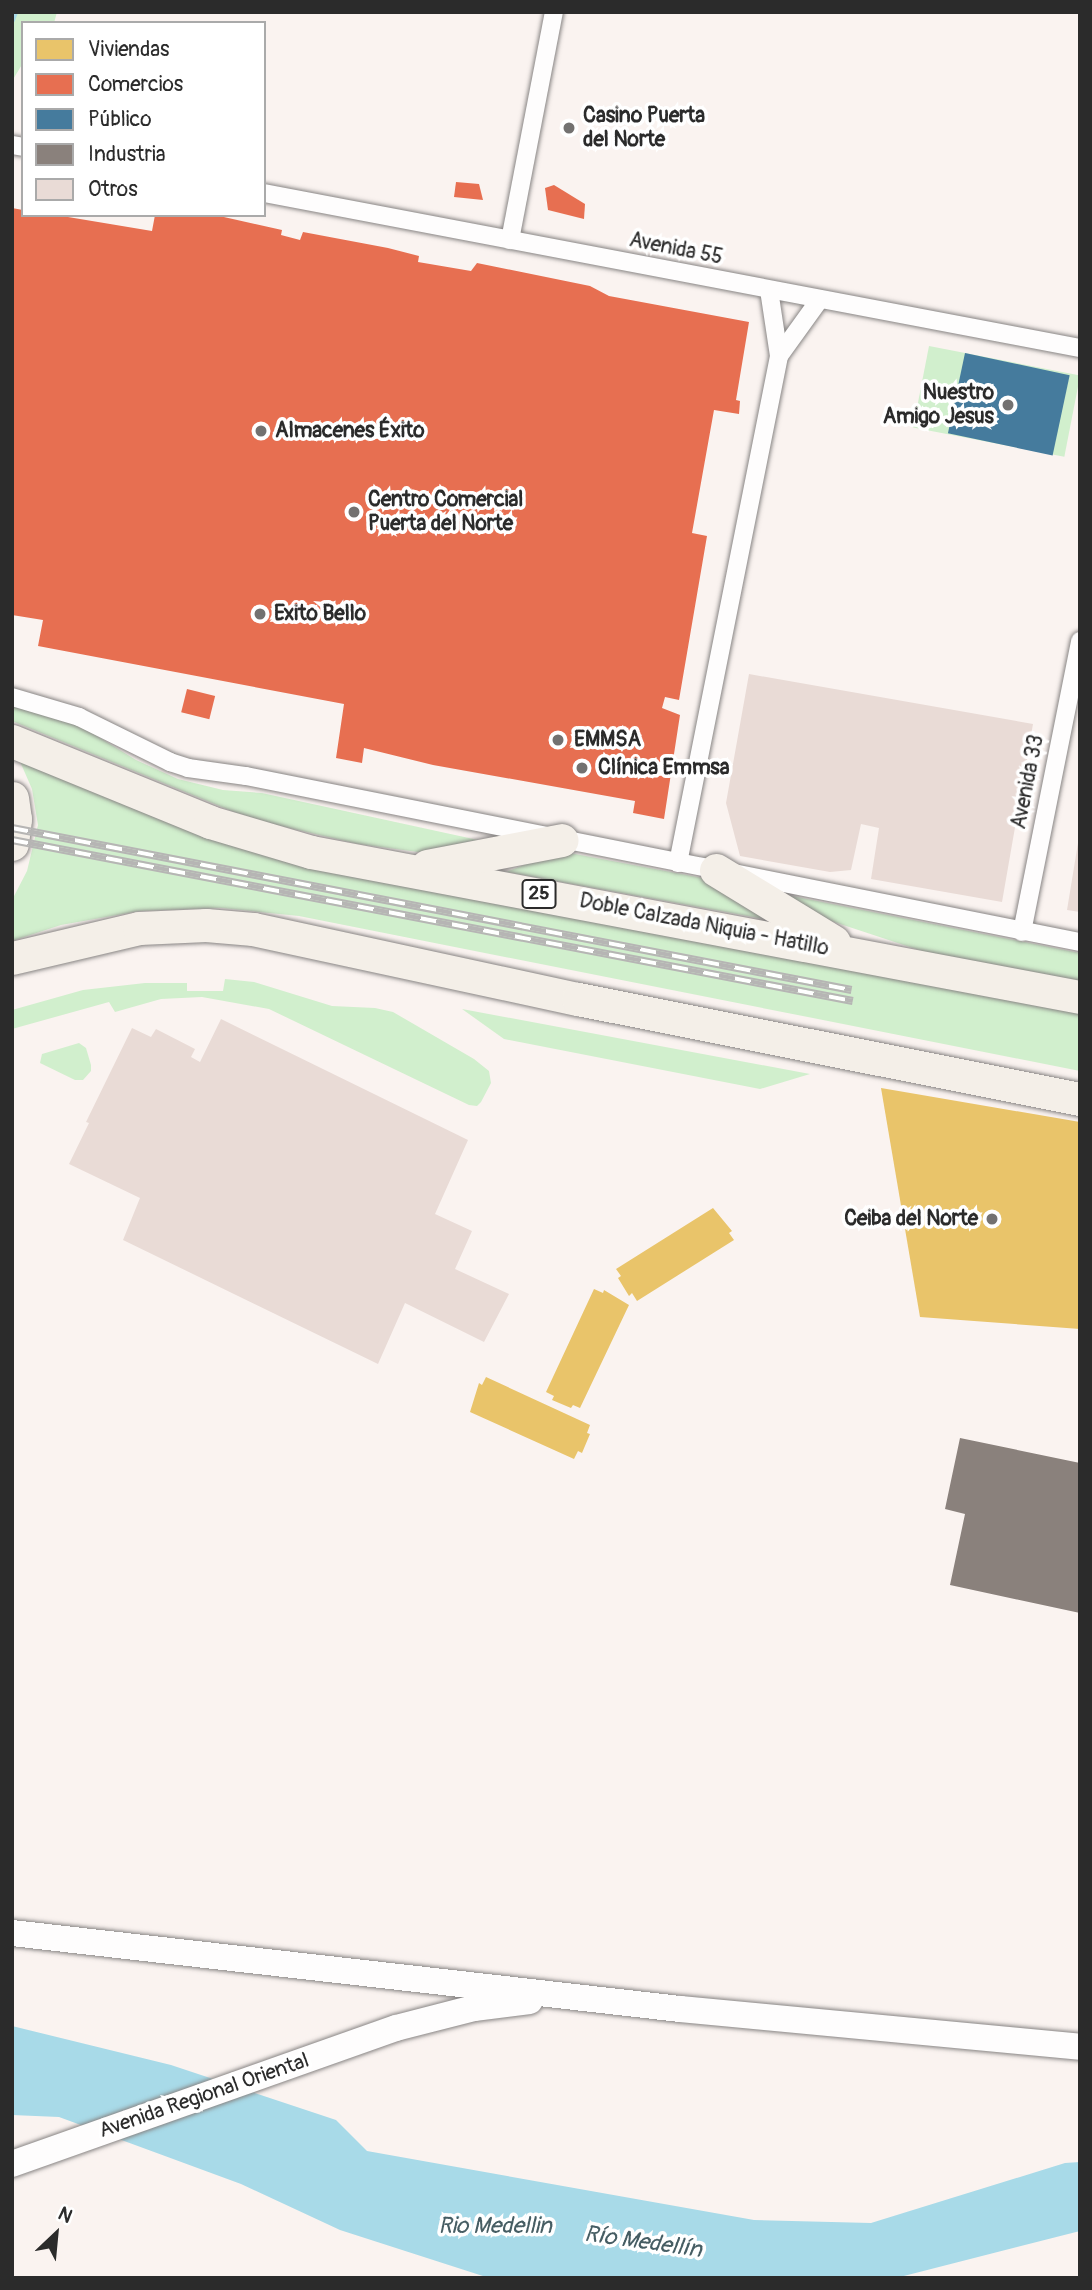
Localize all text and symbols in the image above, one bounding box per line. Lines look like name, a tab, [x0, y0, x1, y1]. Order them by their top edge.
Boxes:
legend	[21, 21, 266, 217]
text: Viviendas	[88, 36, 169, 63]
text: Comercios	[88, 71, 183, 98]
place label: Casino Puerta del Norte	[583, 103, 705, 153]
text: Público	[88, 106, 151, 133]
marker: Casino Puerta del Norte	[561, 120, 577, 136]
text: Industria	[88, 141, 166, 168]
text: Otros	[88, 176, 138, 203]
street label: Avenida 55	[627, 228, 725, 270]
place label: Nuestro Amigo Jesus	[883, 380, 994, 430]
marker: Nuestro Amigo Jesus	[1000, 397, 1016, 413]
place label: Almacenes Éxito	[275, 418, 425, 444]
marker: Almacenes Éxito	[253, 423, 269, 439]
place label: Centro Comercial Puerta del Norte	[368, 487, 523, 537]
marker: Centro Comercial Puerta del Norte	[346, 504, 362, 520]
place label: Exito Bello	[274, 601, 366, 627]
marker: Exito Bello	[252, 606, 268, 622]
place label: EMMSA	[574, 727, 641, 753]
marker: EMMSA	[548, 730, 568, 750]
street label: Avenida 33	[1007, 733, 1049, 831]
place label: Clínica Emmsa	[598, 755, 730, 781]
marker: Clínica Emmsa	[572, 758, 592, 778]
road number: 25	[522, 878, 556, 909]
street label: Doble Calzada Niquia - Hatillo	[577, 888, 831, 962]
place label: Ceiba del Norte	[844, 1206, 978, 1232]
marker: Ceiba del Norte	[984, 1211, 1000, 1227]
street label: Avenida Regional Oriental	[96, 2048, 312, 2144]
north arrow	[21, 2199, 91, 2269]
text: N	[54, 2202, 76, 2229]
water label: Rio Medellin	[438, 2212, 552, 2240]
water label: Río Medellín	[583, 2220, 703, 2264]

